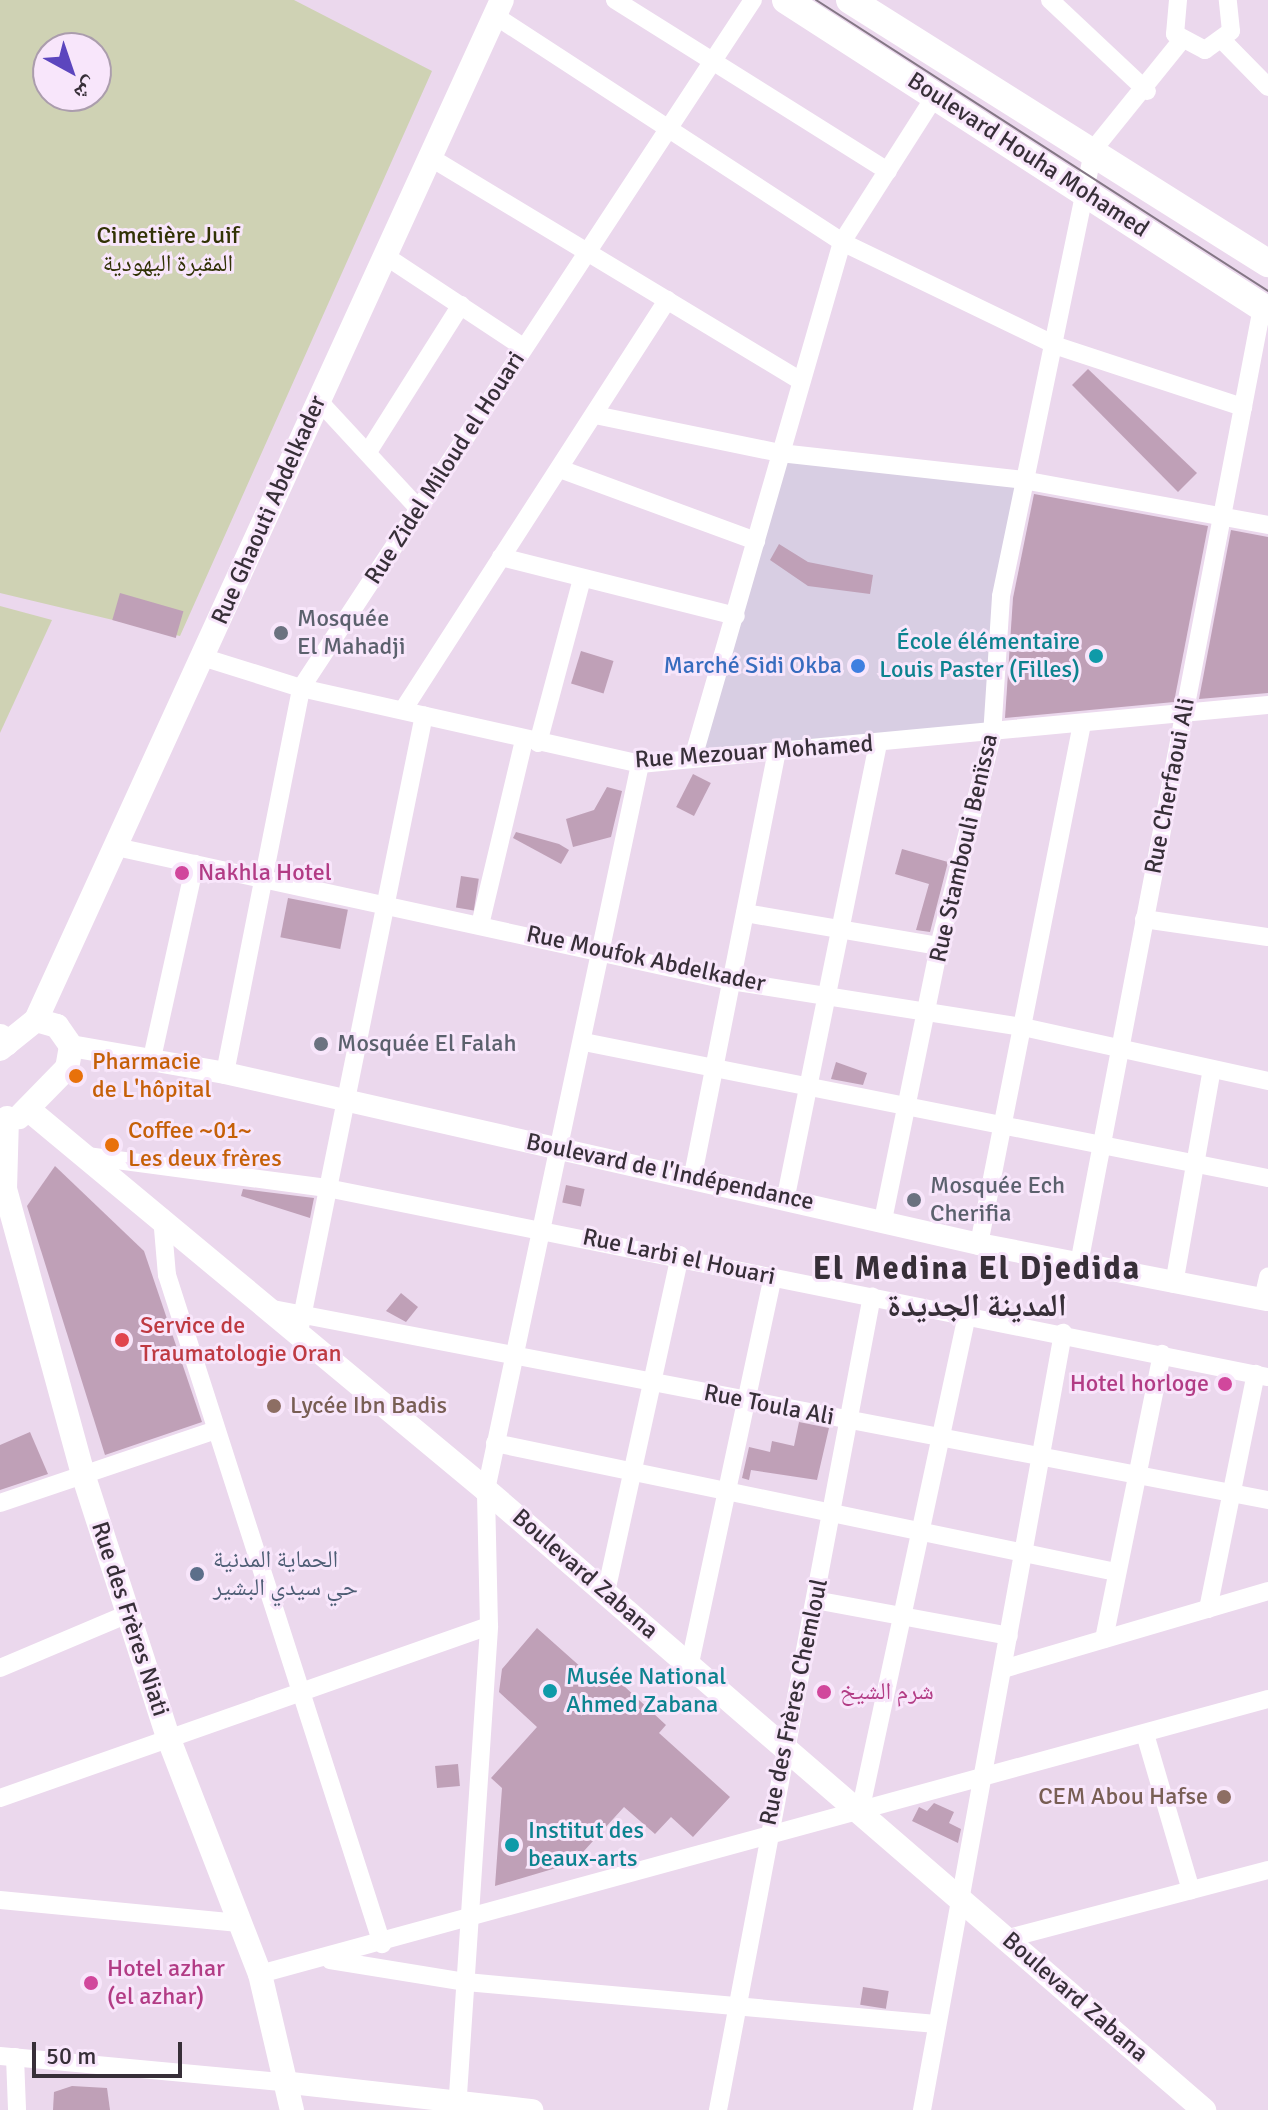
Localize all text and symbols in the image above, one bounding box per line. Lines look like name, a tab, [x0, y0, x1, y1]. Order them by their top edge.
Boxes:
north arrow	[32, 32, 112, 112]
street label: Boulevard Houha Mohamed	[902, 66, 1154, 244]
text: ش	[69, 71, 104, 107]
park label: Cimetière Juif المقبرة اليهودية	[96, 222, 240, 278]
street label: Rue Zidel Miloud el Houari	[359, 346, 531, 590]
street label: Rue Ghaouti Abdelkader	[205, 391, 333, 629]
place label: Mosquée El Mahadji	[297, 605, 405, 661]
marker: Mosquée El Mahadji	[272, 624, 290, 642]
place label: École élémentaire Louis Paster (Filles)	[879, 628, 1080, 684]
marker: École élémentaire Louis Paster (Filles)	[1087, 647, 1105, 665]
place label: Marché Sidi Okba	[663, 652, 842, 680]
marker: Marché Sidi Okba	[849, 657, 867, 675]
street label: Rue Cherfaoui Ali	[1139, 696, 1201, 876]
street label: Rue Mezouar Mohamed	[634, 729, 874, 775]
street label: Rue Stambouli Benïssa	[924, 731, 1004, 965]
place label: Nakhla Hotel	[198, 859, 332, 887]
marker: Nakhla Hotel	[173, 864, 191, 882]
street label: Rue Moufok Abdelkader	[524, 920, 768, 998]
place label: Mosquée El Falah	[337, 1030, 517, 1058]
marker: Mosquée El Falah	[312, 1035, 330, 1053]
place label: Pharmacie de L'hôpital	[92, 1048, 211, 1104]
marker: Pharmacie de L'hôpital	[67, 1067, 85, 1085]
place label: Coffee ~01~ Les deux frères	[128, 1117, 282, 1173]
street label: Boulevard de l'Indépendance	[523, 1127, 817, 1217]
marker: Coffee ~01~ Les deux frères	[103, 1136, 121, 1154]
place label: Mosquée Ech Cherifia	[930, 1172, 1065, 1228]
marker: Mosquée Ech Cherifia	[905, 1191, 923, 1209]
street label: Rue Larbi el Houari	[580, 1223, 778, 1291]
district label: El Medina El Djedida المدينة الجديدة	[813, 1251, 1141, 1326]
place label: Service de Traumatologie Oran	[140, 1312, 342, 1368]
marker: Service de Traumatologie Oran	[111, 1329, 133, 1351]
place label: Hotel horloge	[1070, 1370, 1209, 1398]
marker: Hotel horloge	[1216, 1375, 1234, 1393]
street label: Rue Toula Ali	[701, 1378, 837, 1432]
place label: Lycée Ibn Badis	[290, 1392, 447, 1420]
marker: Lycée Ibn Badis	[265, 1397, 283, 1415]
street label: Boulevard Zabana	[506, 1503, 664, 1645]
street label: Rue des Frères Niati	[85, 1518, 175, 1720]
place label: الحماية المدنية حي سيدي البشير	[213, 1546, 358, 1602]
marker: الحماية المدنية حي سيدي البشير	[188, 1565, 206, 1583]
street label: Rue des Frères Chemloul	[754, 1576, 834, 1828]
place label: Musée National Ahmed Zabana	[566, 1663, 726, 1719]
place label: شرم الشيخ	[840, 1678, 934, 1706]
marker: Musée National Ahmed Zabana	[541, 1682, 559, 1700]
marker: شرم الشيخ	[815, 1683, 833, 1701]
place label: CEM Abou Hafse	[1038, 1783, 1208, 1811]
marker: CEM Abou Hafse	[1215, 1788, 1233, 1806]
place label: Institut des beaux-arts	[528, 1817, 644, 1873]
marker: Institut des beaux-arts	[503, 1836, 521, 1854]
street label: Boulevard Zabana	[996, 1926, 1154, 2068]
place label: Hotel azhar (el azhar)	[107, 1955, 225, 2011]
marker: Hotel azhar (el azhar)	[82, 1974, 100, 1992]
scale bar	[36, 2026, 186, 2076]
text: 50 m	[46, 2041, 96, 2071]

